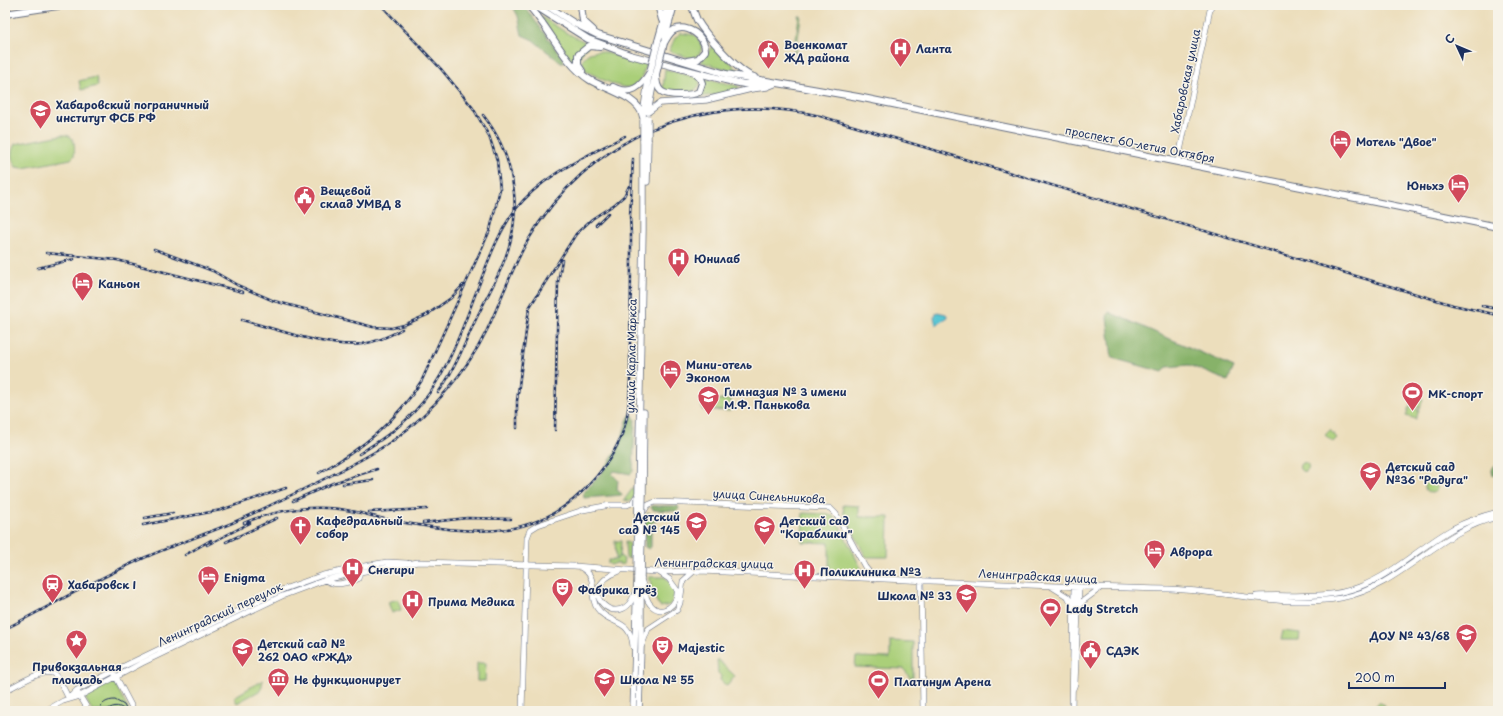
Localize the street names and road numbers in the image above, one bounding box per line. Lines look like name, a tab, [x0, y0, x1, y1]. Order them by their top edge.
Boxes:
street label: Хабаровская улица	[1166, 27, 1204, 135]
street label: проспект 60-летия Октября	[1064, 121, 1216, 167]
street label: улица Карла Маркса	[622, 298, 641, 413]
street label: улица Синельникова	[712, 485, 826, 507]
street label: Ленинградская улица	[654, 553, 774, 573]
street label: Ленинградская улица	[978, 564, 1098, 588]
street label: Ленинградский переулок	[155, 577, 286, 650]

